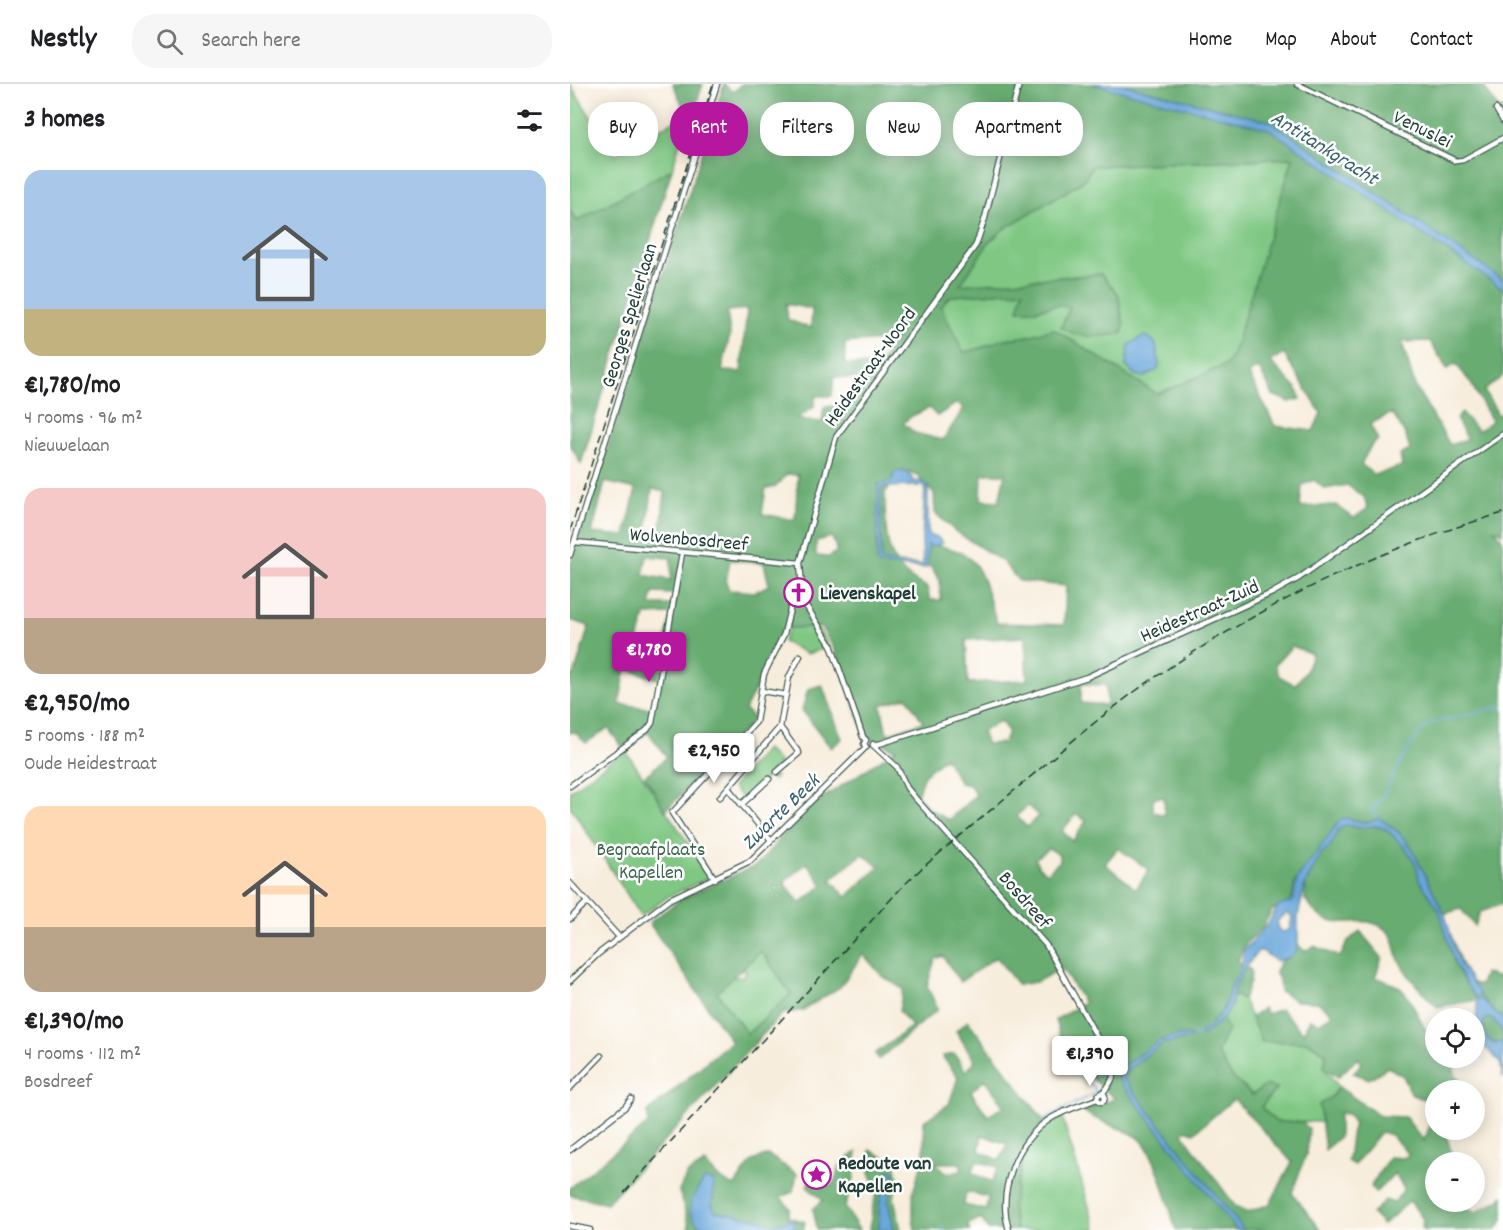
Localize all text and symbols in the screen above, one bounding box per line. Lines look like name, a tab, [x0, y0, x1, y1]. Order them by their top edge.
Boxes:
search box	[132, 14, 552, 68]
text: Nestly	[30, 21, 96, 61]
icon: search	[153, 25, 186, 58]
text: Search here	[201, 26, 301, 57]
text: Home	[1188, 26, 1232, 56]
text: Map	[1265, 26, 1297, 56]
text: About	[1330, 26, 1377, 56]
text: Contact	[1410, 26, 1473, 56]
text: 3 homes	[24, 102, 105, 139]
chip: Buy	[588, 102, 658, 156]
chip: Rent	[670, 102, 748, 156]
chip: Filters	[760, 102, 854, 156]
chip: New	[866, 102, 941, 156]
chip: Apartment	[953, 102, 1083, 156]
icon: filters	[513, 104, 546, 137]
water label: Antitankgracht	[1264, 105, 1385, 196]
street label: Venuslei	[1388, 105, 1456, 157]
icon: home	[231, 209, 339, 317]
street label: Georges Spelierlaan	[596, 240, 666, 392]
street label: Heidestraat-Noord	[818, 302, 924, 433]
text: €1,780/mo	[24, 368, 121, 405]
text: 4 rooms · 96 m²	[24, 405, 143, 433]
text: Nieuwelaan	[24, 433, 109, 461]
street label: Wolvenbosdreef	[628, 522, 750, 560]
icon: home	[231, 527, 339, 635]
street label: Heidestraat-Zuid	[1136, 574, 1264, 651]
church icon: Lievenskapel	[783, 576, 815, 608]
place label: Lievenskapel	[820, 581, 916, 609]
pin: €1,780	[600, 632, 698, 683]
text: €1,780	[626, 637, 672, 665]
text: €2,950/mo	[24, 686, 130, 723]
text: 5 rooms · 188 m²	[24, 723, 145, 751]
pin: €2,950	[665, 733, 763, 784]
text: €2,950	[687, 738, 741, 766]
text: Oude Heidestraat	[24, 751, 157, 779]
water label: Zwarte Beek	[736, 766, 830, 858]
park label: Begraafplaats Kapellen	[597, 837, 705, 888]
icon: home	[231, 845, 339, 953]
street label: Bosdreef	[991, 866, 1057, 937]
text: €1,390/mo	[24, 1004, 124, 1041]
map controls	[1425, 1008, 1485, 1212]
button: locate	[1425, 1008, 1485, 1068]
pin: €1,390	[1041, 1036, 1139, 1087]
text: 4 rooms · 112 m²	[24, 1041, 141, 1069]
text: €1,390	[1066, 1041, 1114, 1069]
text: Bosdreef	[24, 1069, 92, 1097]
button: +	[1425, 1080, 1485, 1140]
place label: Redoute van Kapellen	[838, 1151, 931, 1202]
button: −	[1425, 1152, 1485, 1212]
place icon: Redoute van Kapellen	[801, 1158, 833, 1190]

